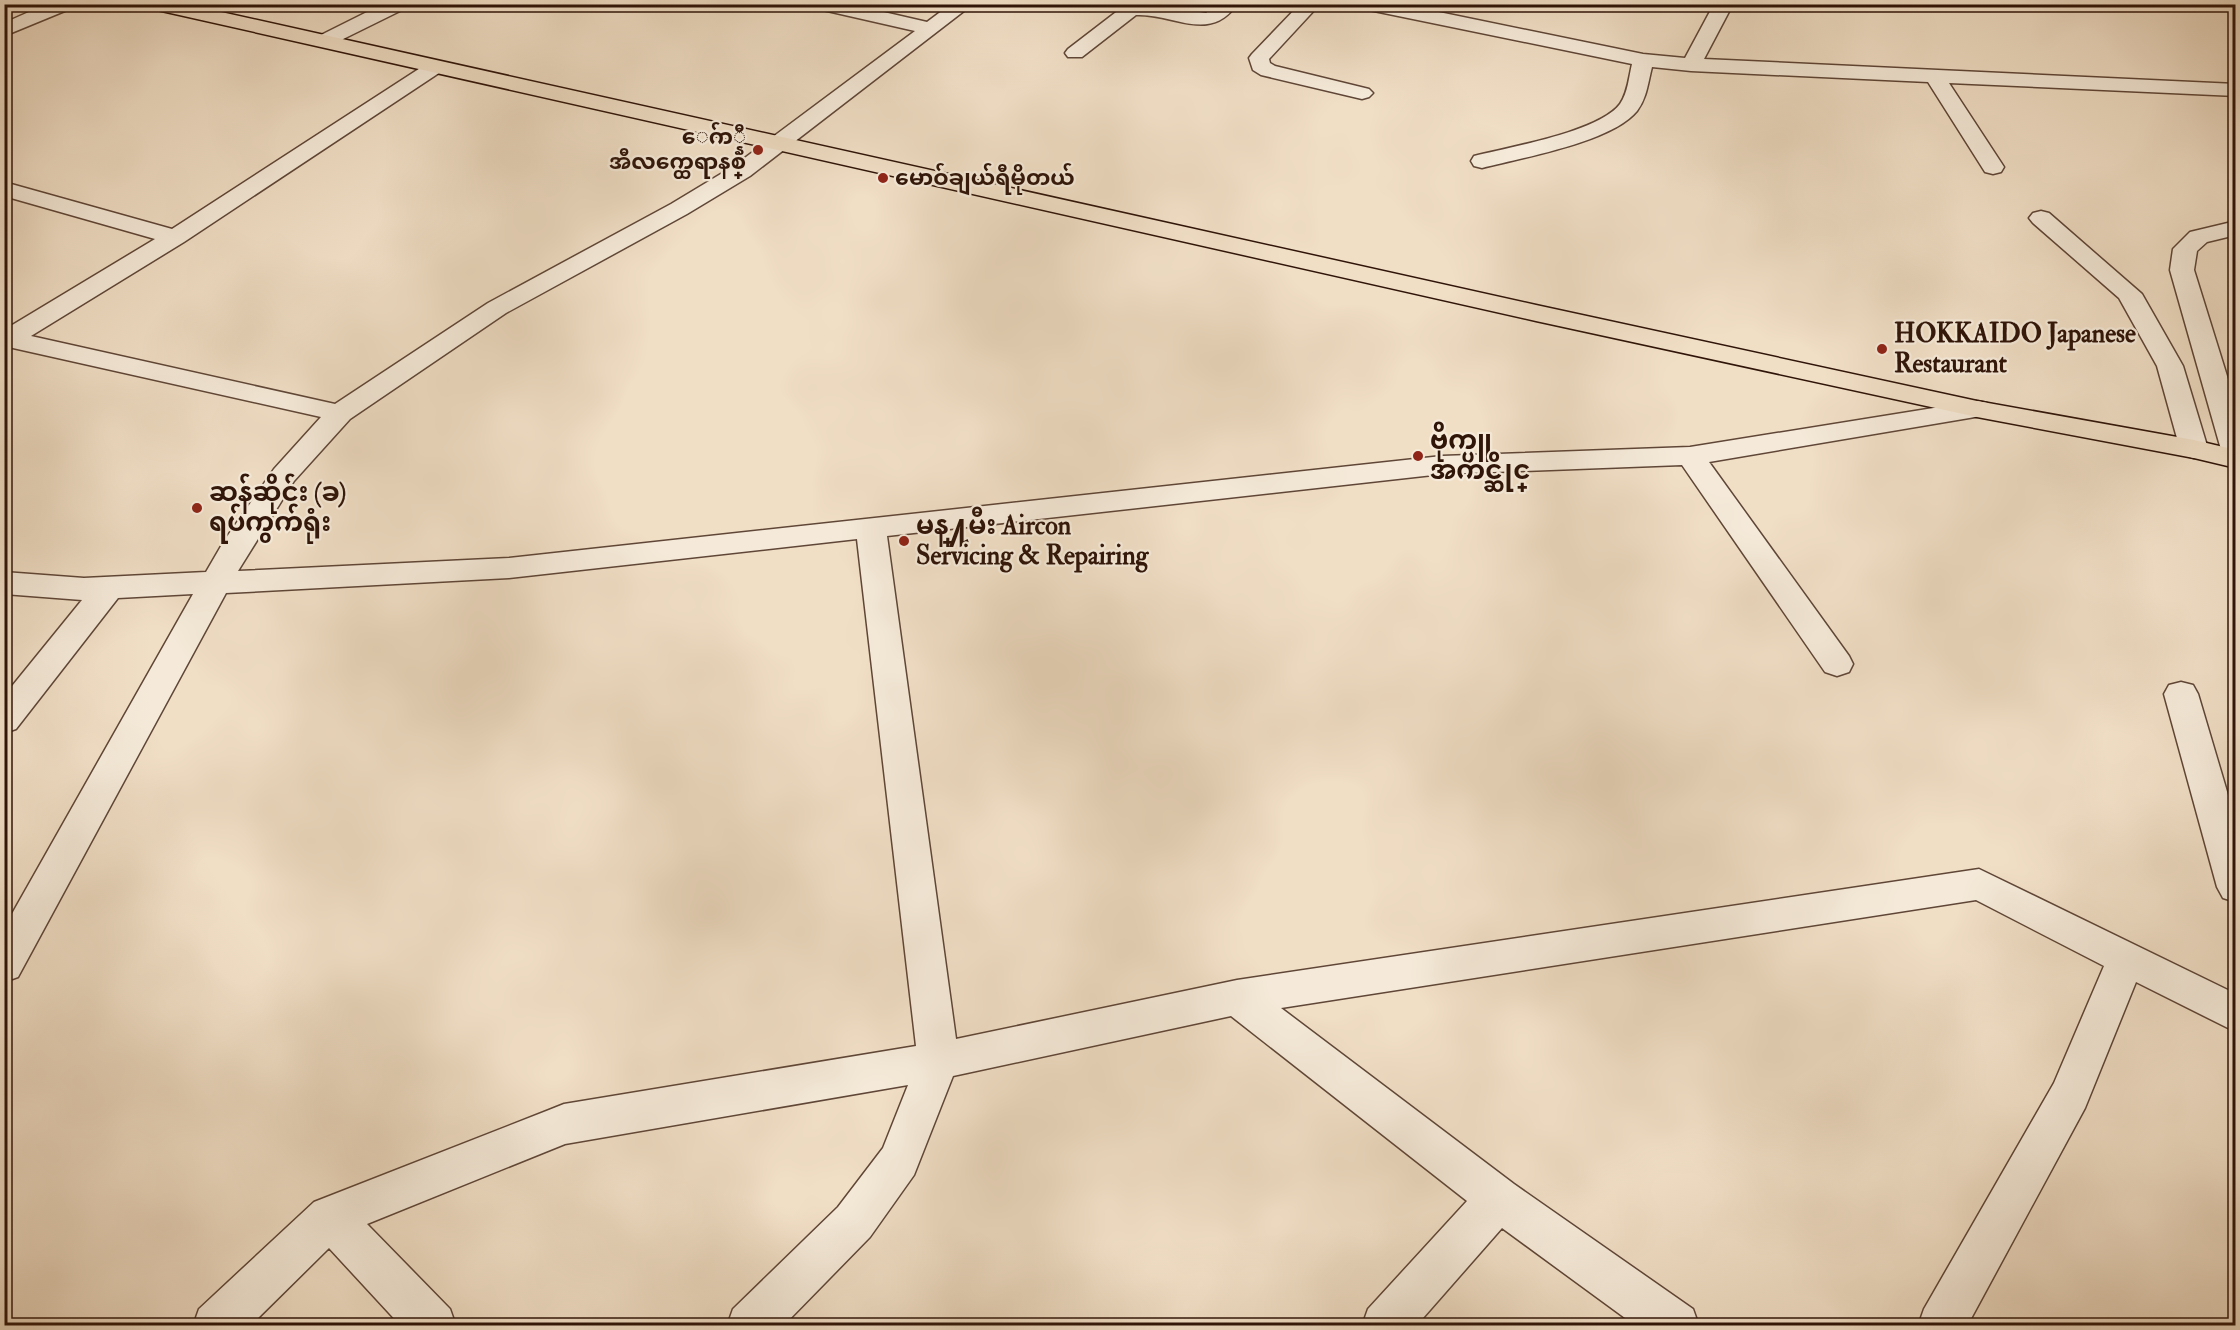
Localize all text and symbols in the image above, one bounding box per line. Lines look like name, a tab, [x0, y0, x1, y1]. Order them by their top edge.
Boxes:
place label: ေဂ်ာ္နီ အီလက္ထေရာနစ္	[609, 121, 746, 179]
marker: ေဂ်ာ္နီ အီလက္ထေရာနစ္	[751, 143, 765, 157]
place label: မောဝ်ချယ်ရီမိုတယ်	[895, 162, 1075, 196]
marker: မောဝ်ချယ်ရီမိုတယ်	[876, 171, 890, 185]
place label: HOKKAIDO Japanese Restaurant	[1894, 318, 2136, 380]
marker: HOKKAIDO Japanese Restaurant	[1875, 342, 1889, 356]
place label: ဗိုက္ပူ အကင္ဆိုင္	[1430, 421, 1531, 492]
marker: ဗိုက္ပူ အကင္ဆိုင္	[1411, 449, 1425, 463]
place label: ဆန်ဆိုင်း (ခ) ရပ်ကွက်ရုံး	[209, 473, 346, 544]
marker: ဆန်ဆိုင်း (ခ) ရပ်ကွက်ရုံး	[190, 501, 204, 515]
place label: မန္႔မီး Aircon Servicing & Repairing	[916, 506, 1150, 573]
marker: မန္႔မီး Aircon Servicing & Repairing	[897, 534, 911, 548]

